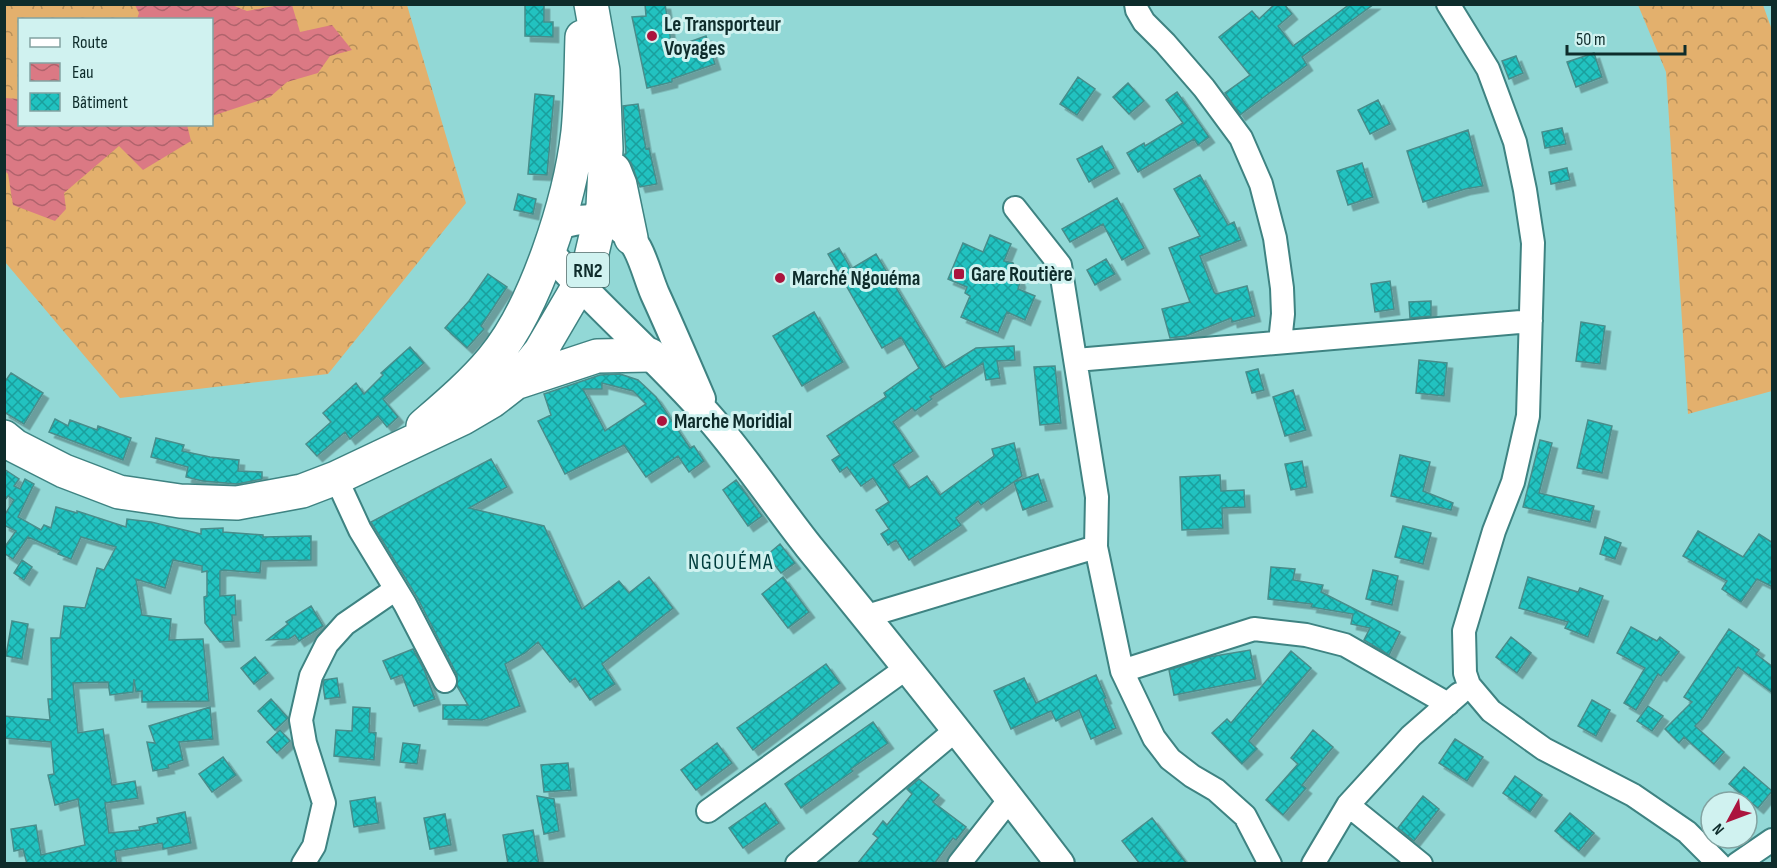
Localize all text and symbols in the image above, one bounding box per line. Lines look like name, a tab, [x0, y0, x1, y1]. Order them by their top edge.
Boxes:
place label: Le Transporteur Voyages	[664, 12, 782, 61]
legend	[18, 18, 213, 126]
scale bar	[1567, 18, 1686, 56]
marker: Le Transporteur Voyages	[645, 29, 659, 43]
text: 50 m	[1576, 29, 1606, 50]
text: Route	[72, 32, 108, 53]
text: Eau	[72, 62, 94, 83]
text: Bâtiment	[72, 92, 128, 113]
road number: RN2	[567, 253, 609, 287]
place label: Gare Routière	[971, 262, 1073, 287]
place label: Marché Ngouéma	[792, 266, 920, 291]
marker: Gare Routière	[952, 267, 966, 281]
marker: Marché Ngouéma	[773, 271, 787, 285]
place label: Marche Moridial	[674, 409, 792, 434]
marker: Marche Moridial	[655, 414, 669, 428]
district label: NGOUÉMA	[688, 549, 774, 576]
north arrow	[1699, 790, 1759, 850]
text: N	[1709, 819, 1729, 838]

